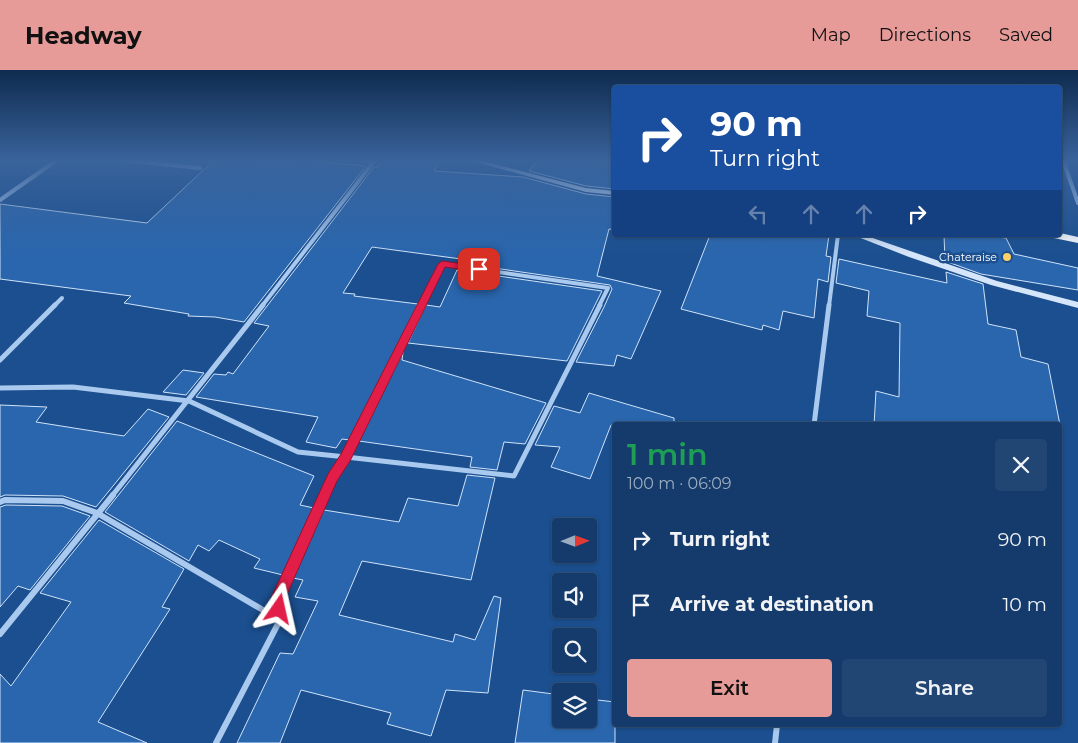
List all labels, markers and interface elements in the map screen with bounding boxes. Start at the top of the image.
text: Headway [25,21,142,50]
text: Map [811,24,851,46]
text: Directions [879,24,971,46]
text: Saved [999,24,1053,46]
text: 90 m [710,102,803,145]
icon: right [627,105,692,170]
text: Turn right [710,145,820,172]
icon: left [744,200,772,228]
icon: ahead [797,200,825,228]
icon: ahead [850,200,878,228]
icon: right [903,200,931,228]
pin [458,248,500,290]
place label: Chateraise [939,250,997,264]
marker: Chateraise [1001,251,1013,263]
icon: arrive [465,255,493,283]
text: 1 min [627,436,708,473]
button: close [995,439,1047,491]
text: 100 m · 06:09 [627,474,732,493]
north arrow [552,518,598,562]
map controls [552,518,597,728]
icon: right [627,526,655,554]
text: Turn right [670,528,770,551]
text: 90 m [998,528,1047,551]
button: sound [552,573,597,618]
position arrow [252,582,304,634]
icon: arrive [627,591,655,619]
text: Arrive at destination [670,593,874,616]
text: 10 m [1002,593,1047,616]
button: search [552,628,597,673]
button: Exit [627,659,832,717]
button: Share [842,659,1047,717]
button: layers [552,683,597,728]

